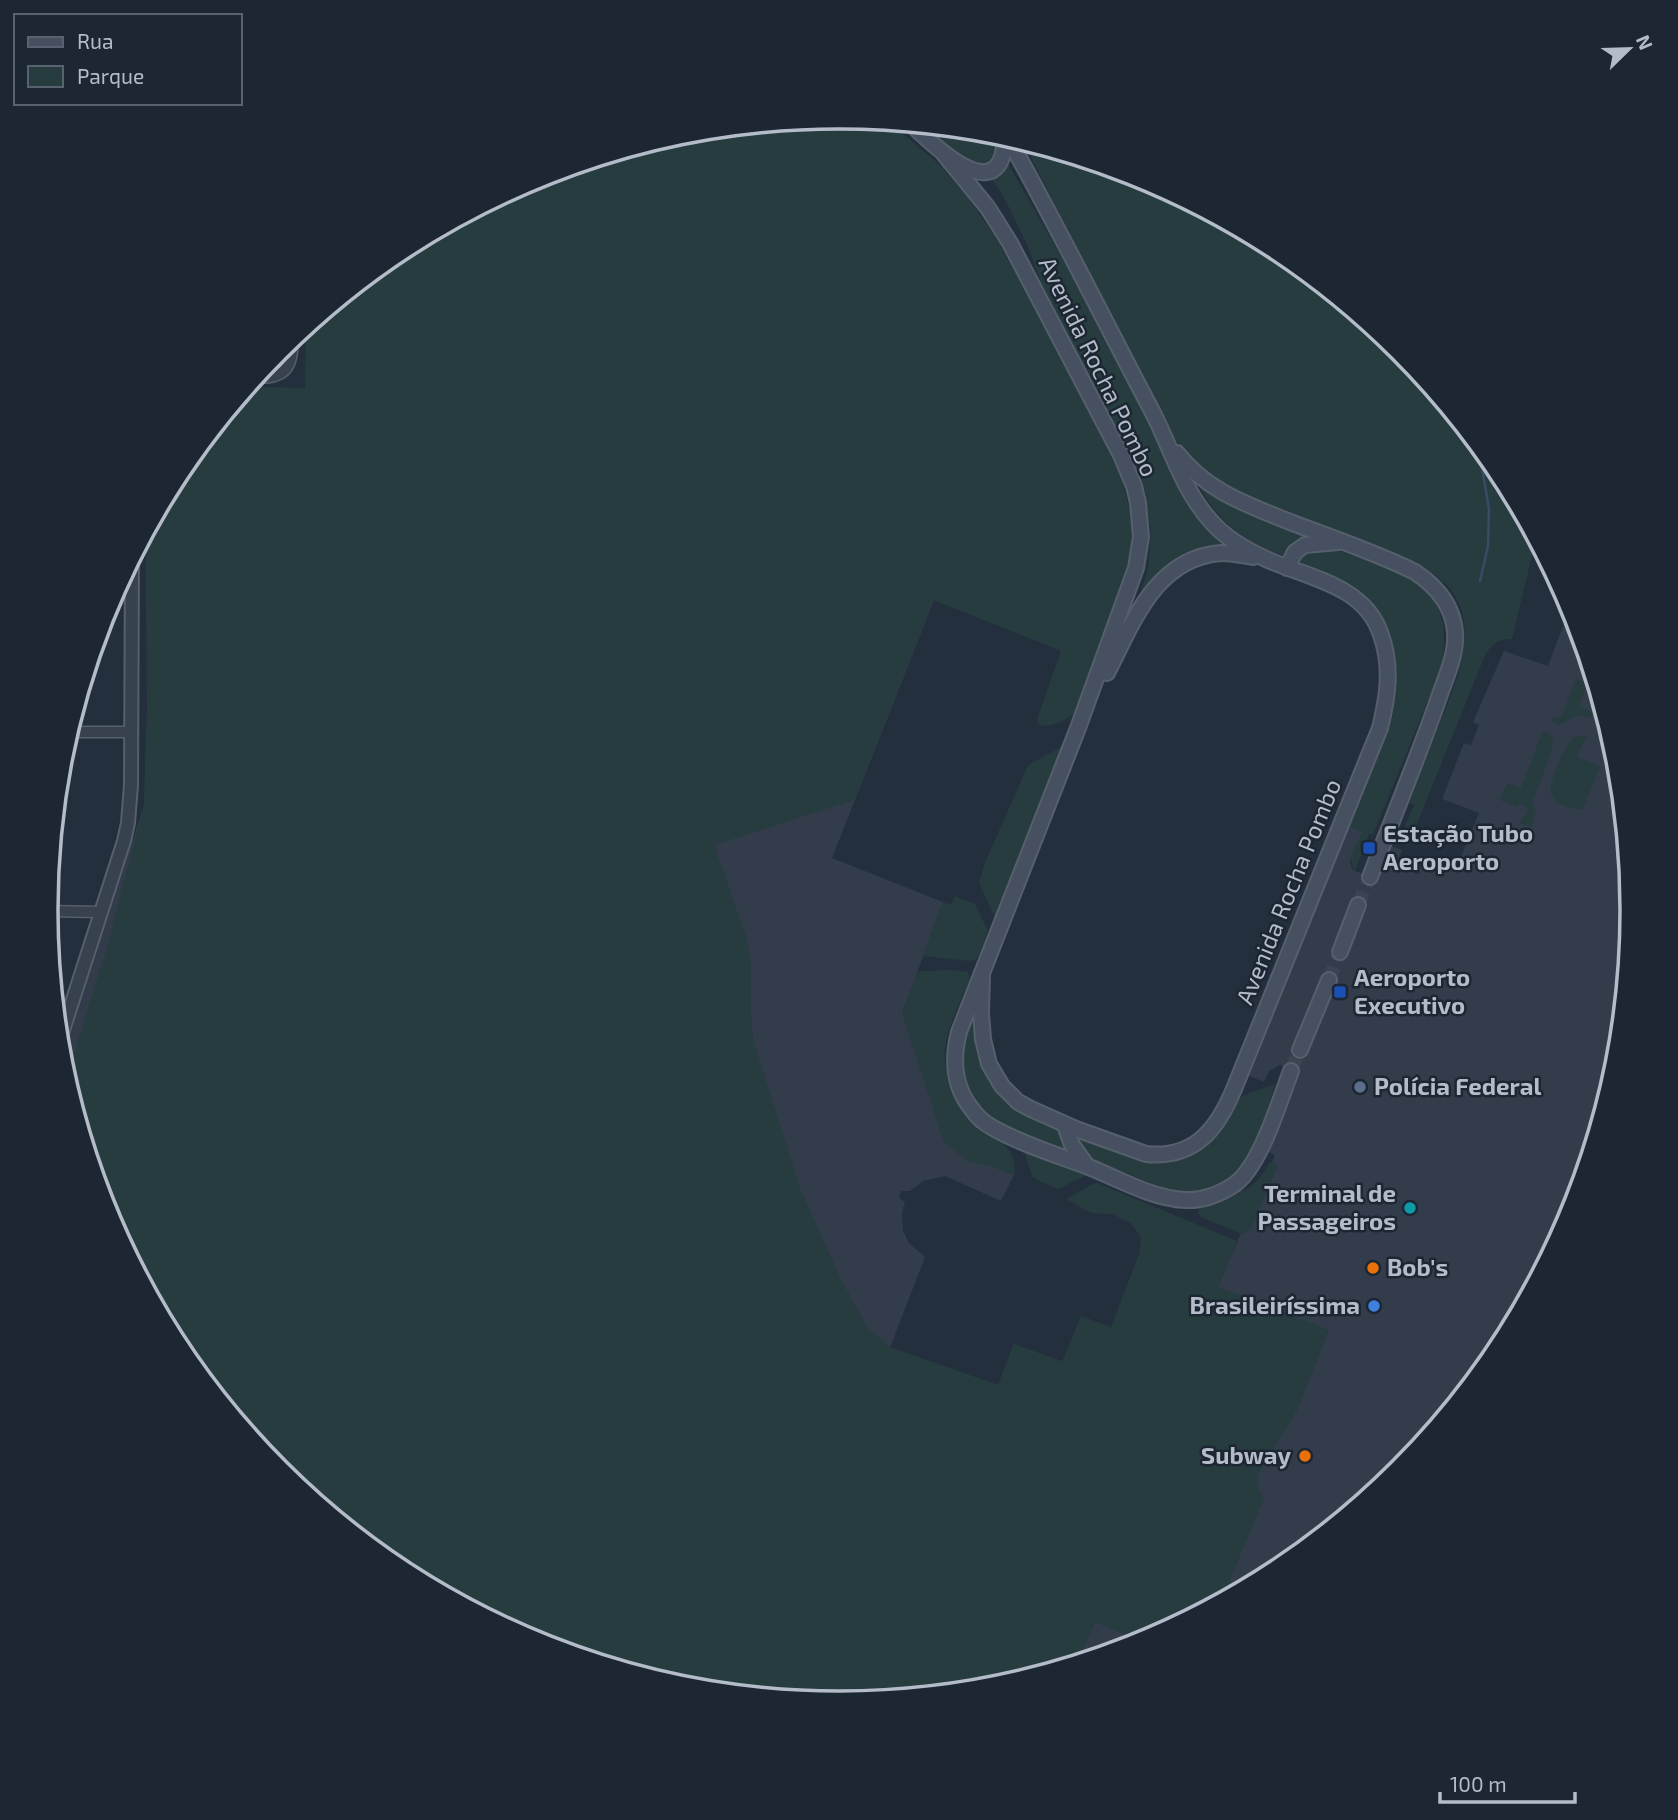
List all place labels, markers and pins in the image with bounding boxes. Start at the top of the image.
place label: Estação Tubo Aeroporto [1383,818,1533,875]
marker: Estação Tubo Aeroporto [1361,840,1377,856]
place label: Aeroporto Executivo [1354,962,1470,1019]
marker: Aeroporto Executivo [1332,984,1348,1000]
place label: Polícia Federal [1374,1071,1541,1100]
marker: Polícia Federal [1352,1079,1368,1095]
place label: Terminal de Passageiros [1258,1178,1396,1235]
marker: Terminal de Passageiros [1402,1200,1418,1216]
place label: Bob's [1387,1252,1448,1281]
marker: Bob's [1365,1260,1381,1276]
place label: Brasileiríssima [1190,1290,1360,1319]
marker: Brasileiríssima [1366,1298,1382,1314]
place label: Subway [1201,1440,1291,1469]
marker: Subway [1297,1448,1313,1464]

